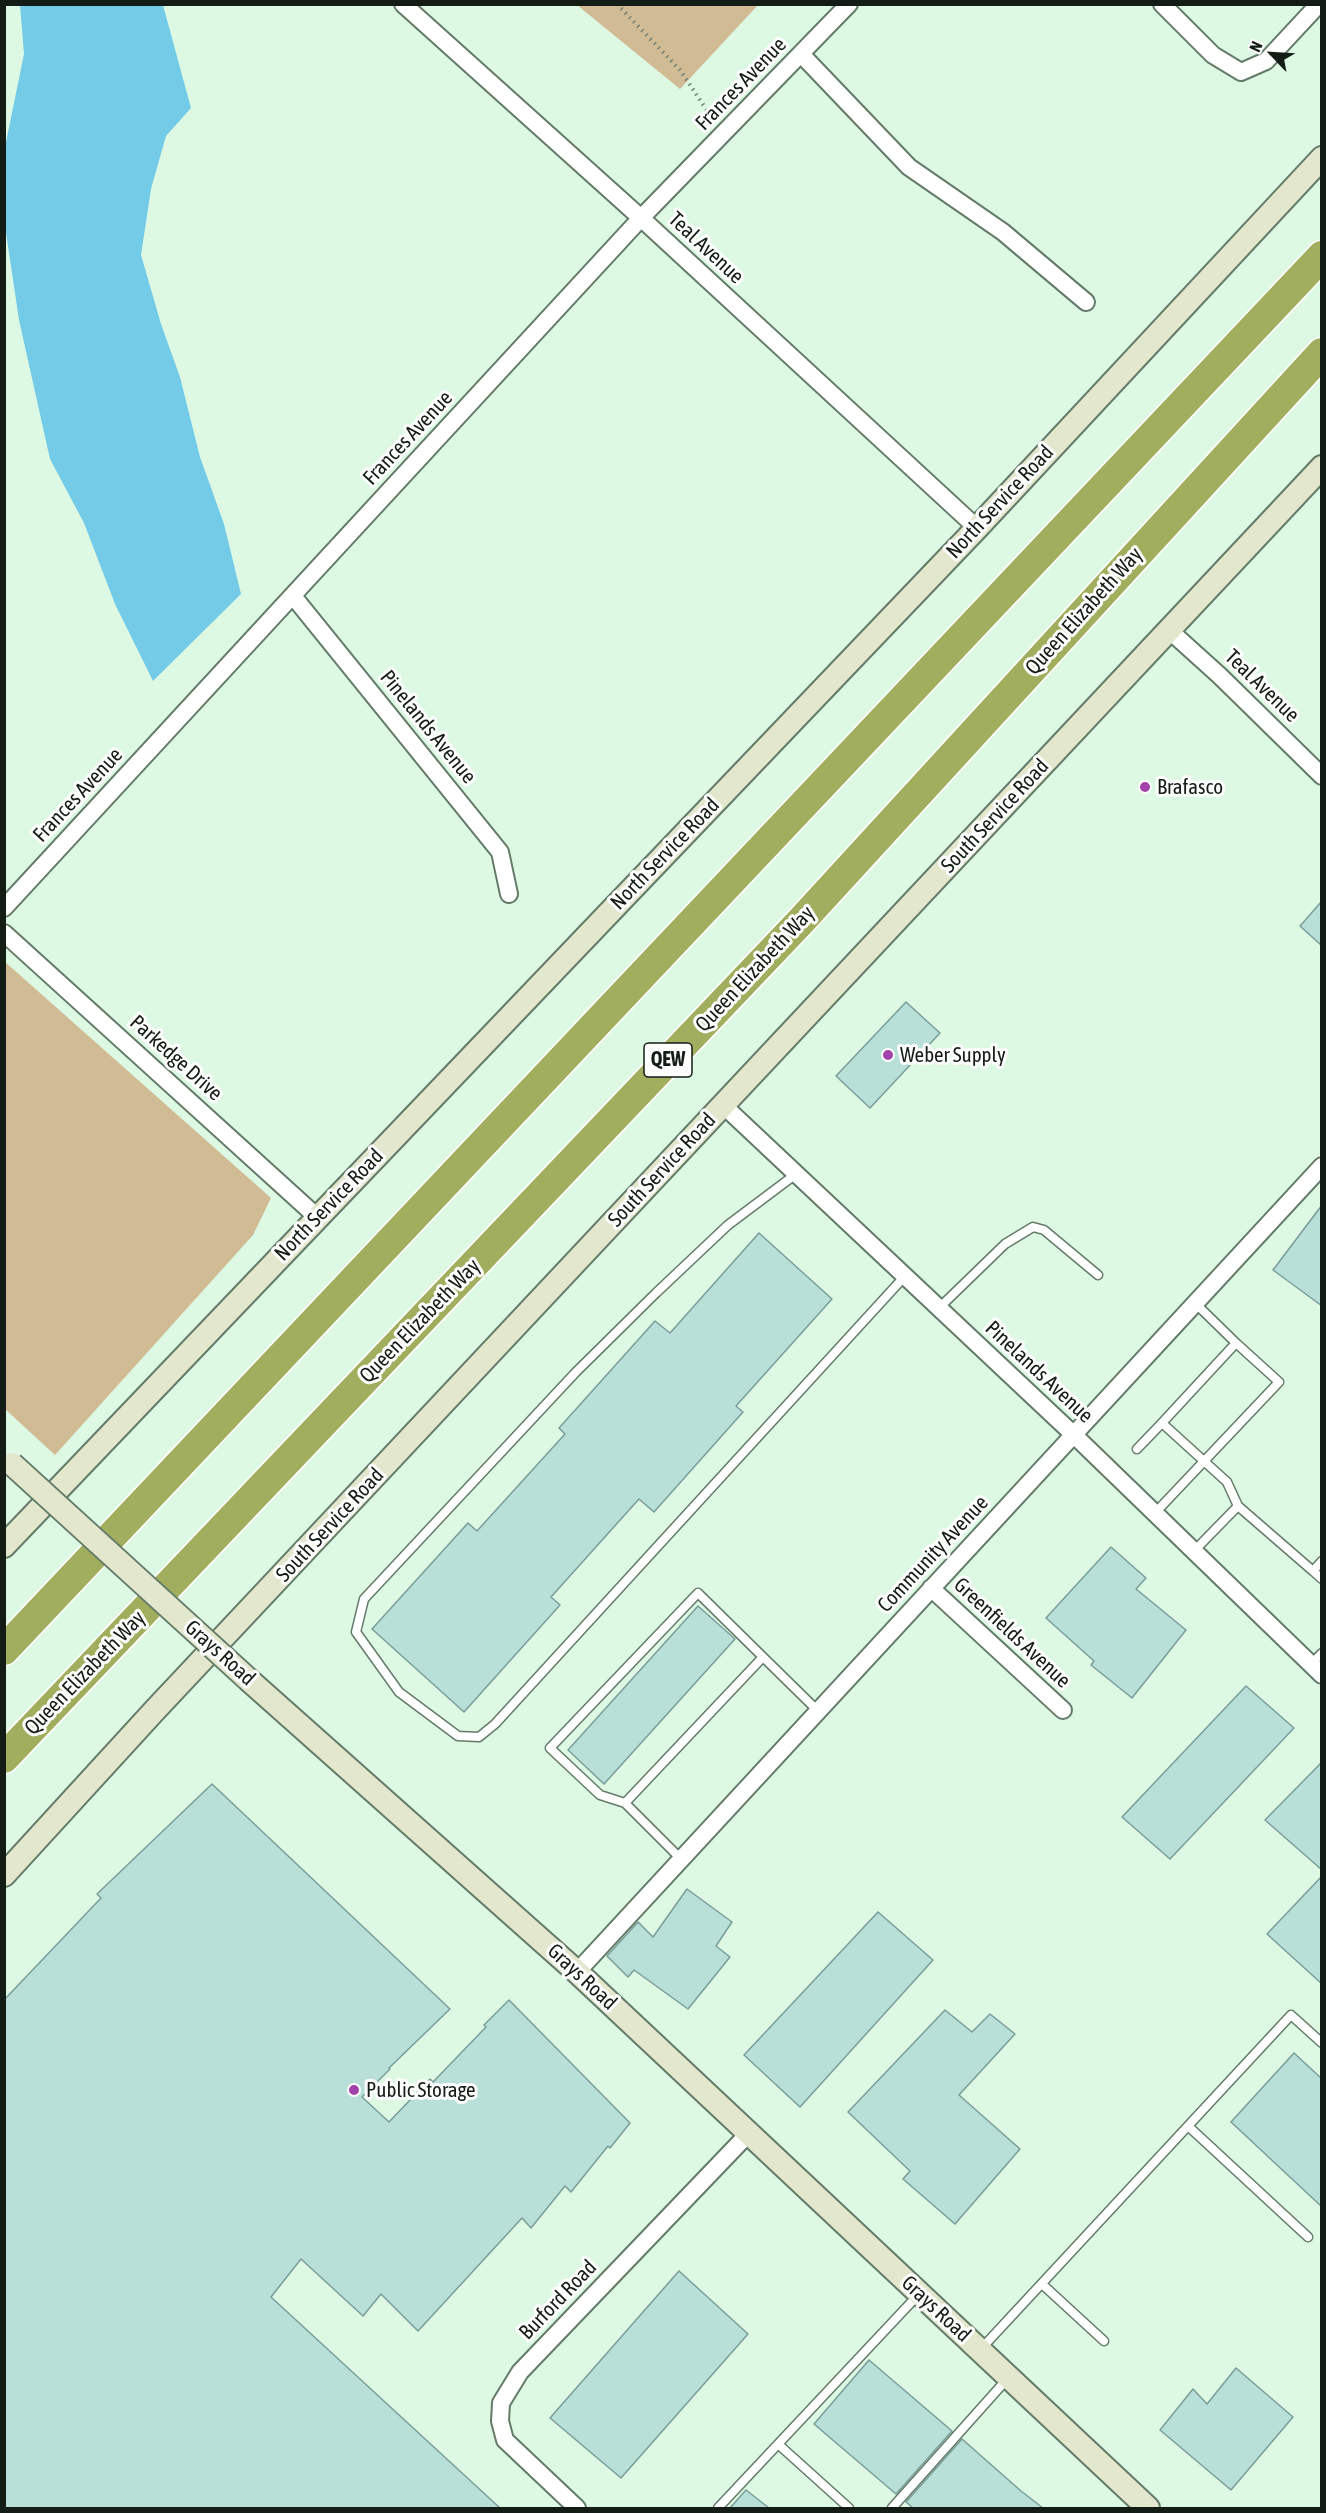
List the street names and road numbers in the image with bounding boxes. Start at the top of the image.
street label: Frances Avenue [690,32,792,136]
street label: Teal Avenue [663,207,749,289]
street label: Frances Avenue [358,386,458,490]
street label: North Service Road [941,440,1059,564]
street label: Queen Elizabeth Way [1020,542,1148,680]
street label: Teal Avenue [1220,644,1304,728]
street label: Pinelands Avenue [375,665,481,789]
street label: Frances Avenue [28,743,128,847]
street label: South Service Road [936,754,1054,878]
street label: North Service Road [605,793,725,915]
street label: Queen Elizabeth Way [690,901,820,1037]
street label: Parkedge Drive [125,1010,227,1106]
road number: QEW [644,1043,692,1077]
street label: South Service Road [603,1108,721,1232]
street label: North Service Road [269,1144,389,1266]
street label: Queen Elizabeth Way [354,1254,486,1388]
street label: Pinelands Avenue [980,1316,1098,1428]
street label: South Service Road [271,1463,389,1587]
street label: Community Avenue [872,1490,994,1618]
street label: Greenfields Avenue [948,1573,1076,1693]
street label: Queen Elizabeth Way [19,1606,151,1740]
street label: Grays Road [180,1615,260,1691]
street label: Grays Road [542,1939,622,2015]
street label: Burford Road [514,2255,602,2345]
street label: Grays Road [896,2271,976,2347]

